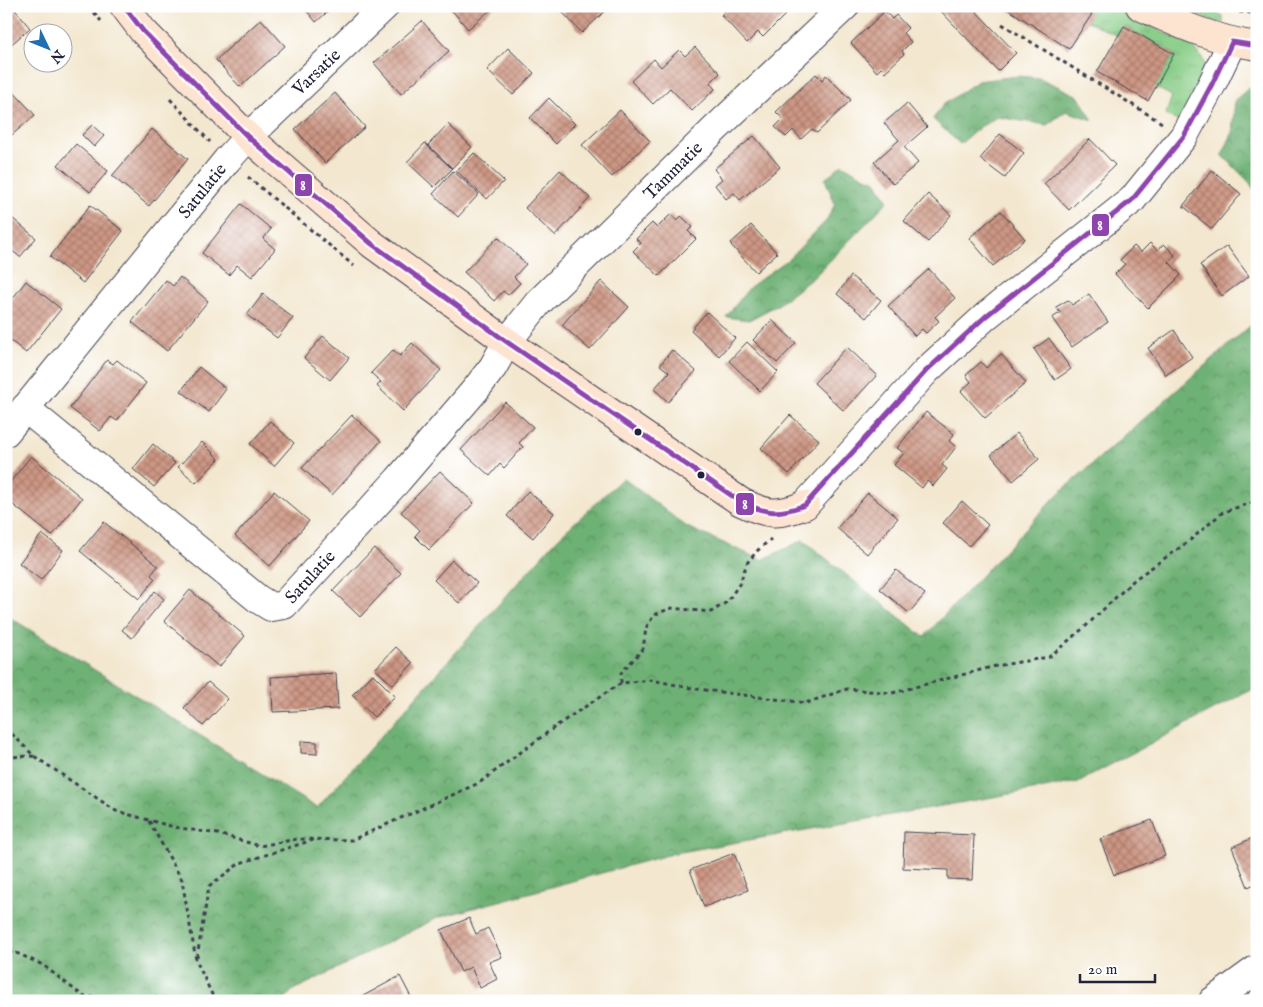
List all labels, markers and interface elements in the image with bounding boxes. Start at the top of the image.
north arrow [22,22,72,72]
street label: Varsatie [288,44,346,102]
text: N [46,45,68,67]
street label: Tammatie [639,137,708,206]
street label: Satulatie [174,159,233,224]
line badge: 8 [294,173,313,197]
text: 8 [300,177,306,195]
line badge: 8 [1091,213,1110,237]
text: 8 [1097,217,1103,235]
unlabelled marker [633,427,643,437]
unlabelled marker [696,470,706,480]
line badge: 8 [735,492,755,516]
text: 8 [742,496,748,514]
street label: Satulatie [281,546,341,609]
scale bar [1080,952,1156,984]
text: 20 m [1088,960,1118,979]

